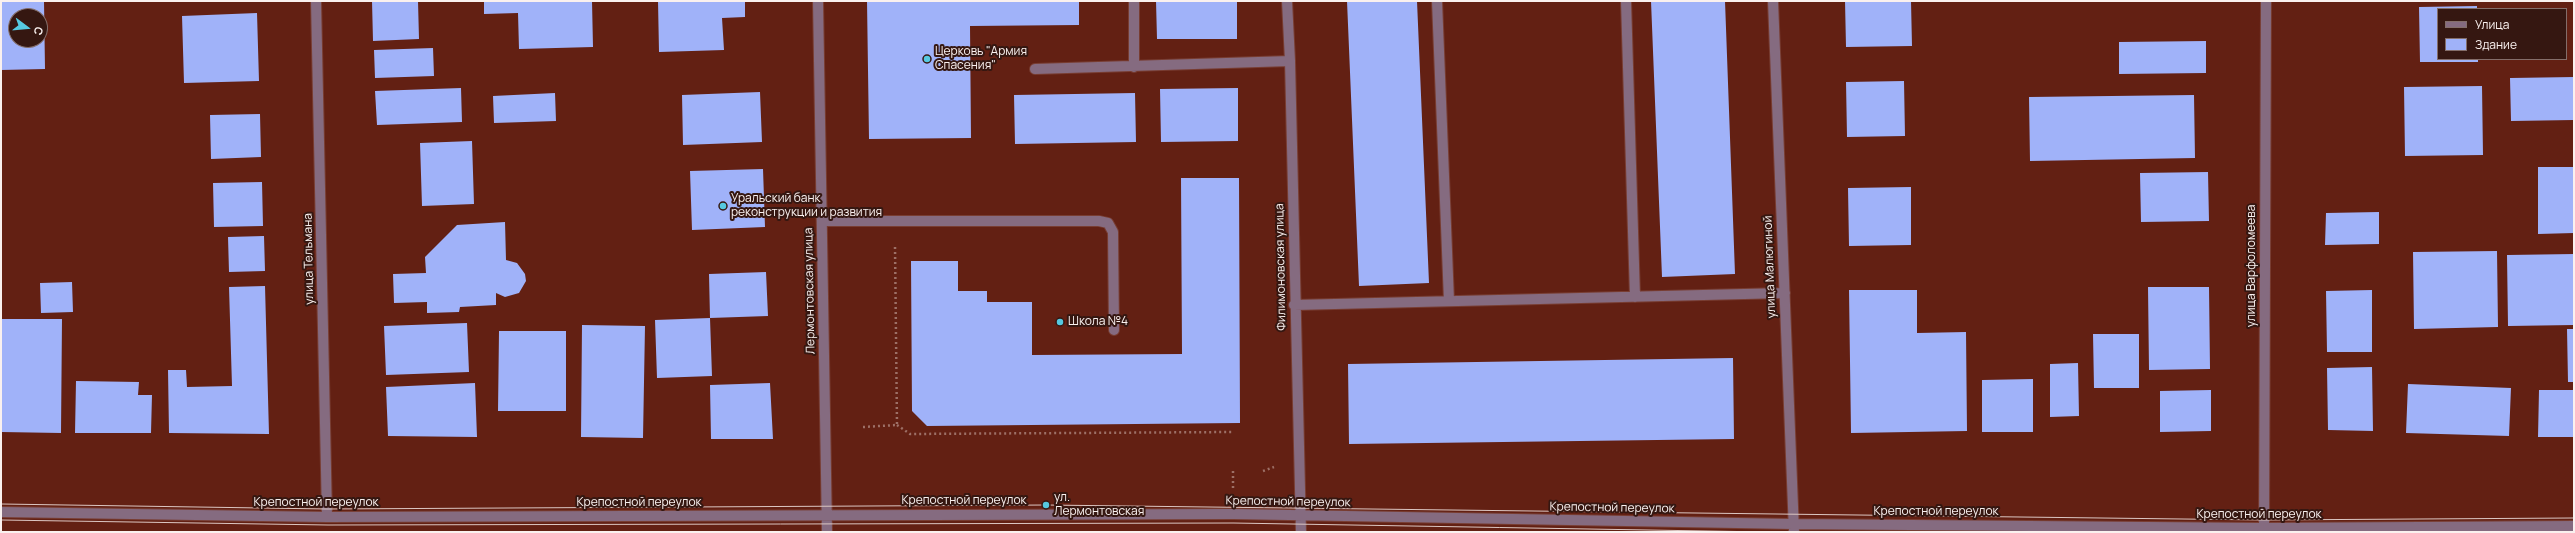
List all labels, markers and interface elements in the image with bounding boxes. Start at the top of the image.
north arrow [8,8,48,48]
legend [2437,8,2567,60]
text: Улица [2475,16,2509,33]
text: С [31,25,47,37]
text: Здание [2475,36,2517,53]
place label: Церковь "Армия Спасения" [935,45,1027,73]
marker: Церковь "Армия Спасения" [922,54,932,64]
place label: Уральский банк реконструкции и развития [731,192,882,220]
marker: Уральский банк реконструкции и развития [718,201,728,211]
street label: Филимоновская улица [1273,203,1289,331]
street label: улица Варфоломеева [2245,205,2259,327]
street label: улица Тельмана [301,213,317,305]
street label: улица Малюгиной [1761,215,1779,319]
street label: Лермонтовская улица [802,228,818,354]
place label: Школа №4 [1068,315,1128,329]
marker: Школа №4 [1055,317,1065,327]
place label: ул. Лермонтовская [1054,491,1144,519]
street label: Крепостной переулок [901,494,1027,508]
street label: Крепостной переулок [1225,494,1351,510]
street label: Крепостной переулок [253,496,379,510]
street label: Крепостной переулок [576,496,702,510]
marker: ул. Лермонтовская [1041,500,1051,510]
street label: Крепостной переулок [1549,500,1675,516]
street label: Крепостной переулок [1873,505,1999,519]
street label: Крепостной переулок [2196,508,2322,522]

